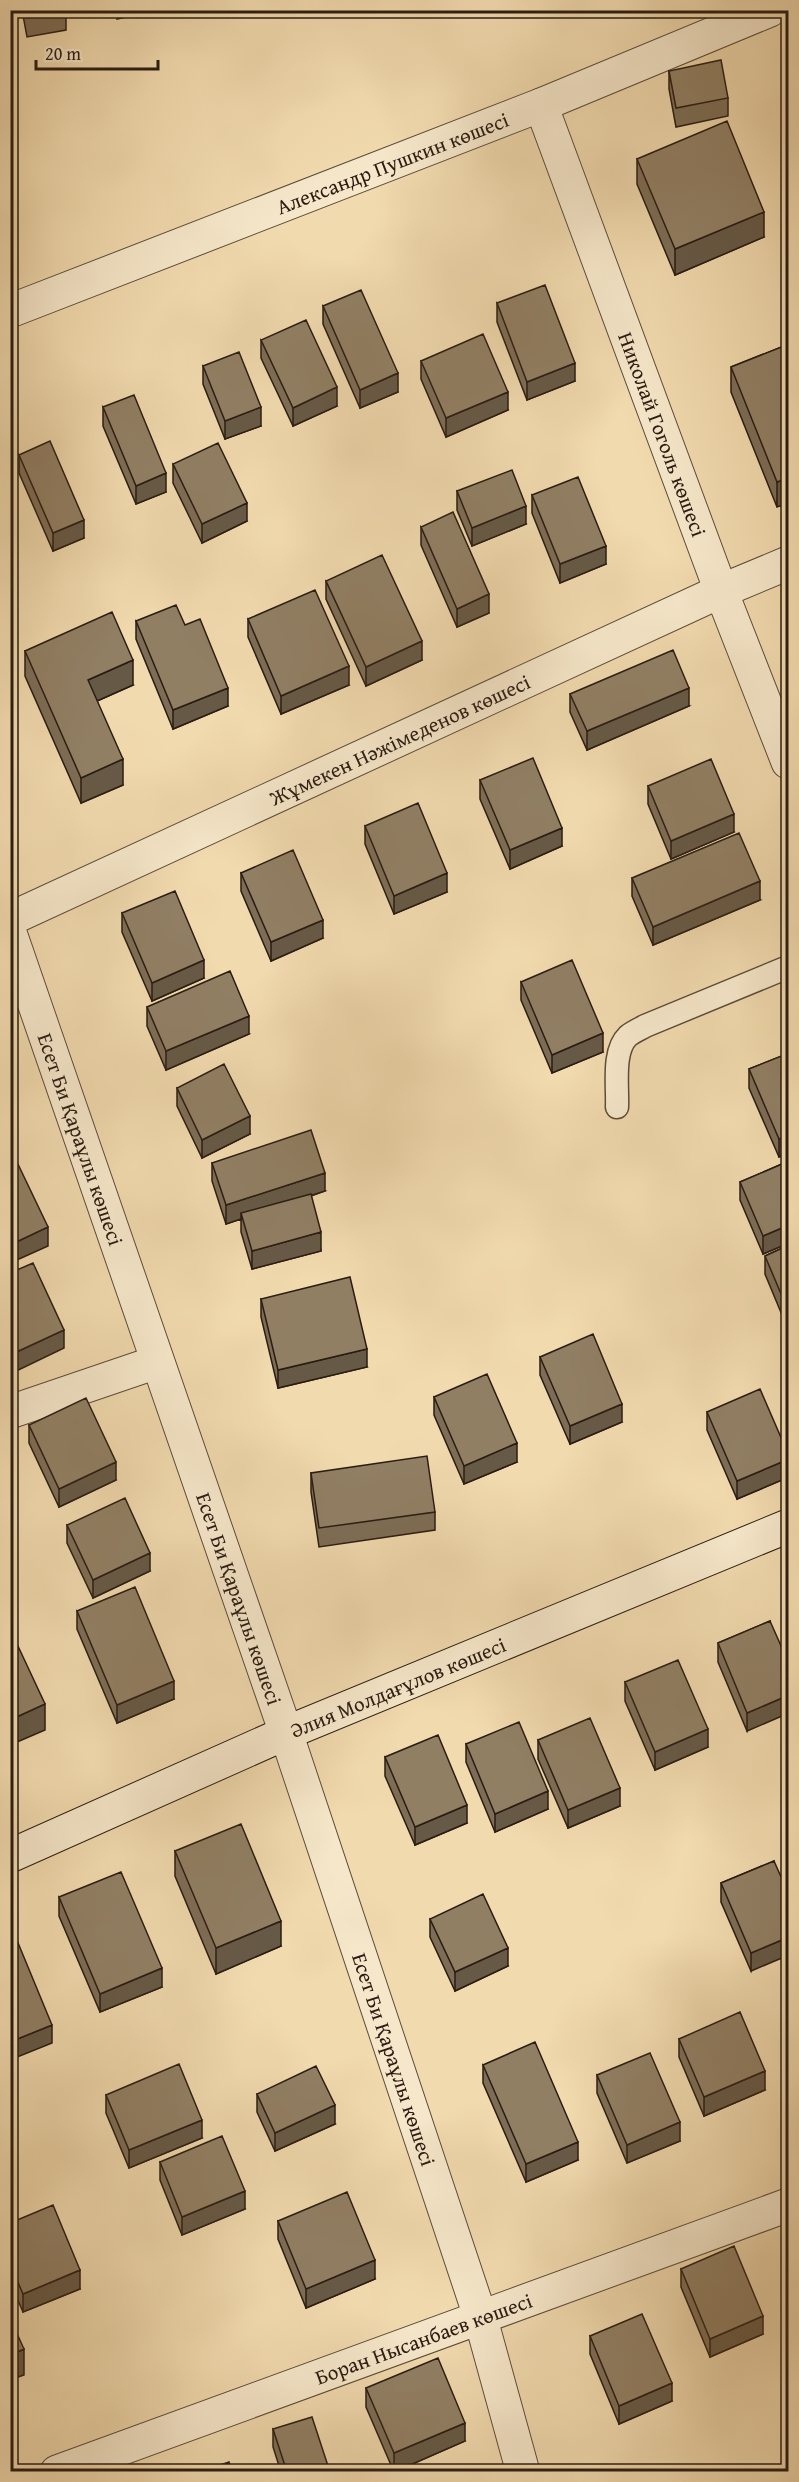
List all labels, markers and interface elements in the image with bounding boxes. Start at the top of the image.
scale bar [36,33,158,71]
text: 20 m [45,40,81,67]
street label: Александр Пушкин көшесі [271,104,513,222]
street label: Николай Гоголь көшесі [611,327,715,541]
street label: Жұмекен Нәжімеденов көшесі [263,666,535,813]
street label: Есет Би Қараұлы көшесі [30,1029,132,1250]
street label: Есет Би Қараұлы көшесі [189,1488,291,1709]
street label: Әлия Молдағұлов көшесі [285,1629,510,1745]
street label: Есет Би Қараұлы көшесі [345,1948,444,2170]
street label: Боран Нысанбаев көшесі [310,2284,536,2392]

